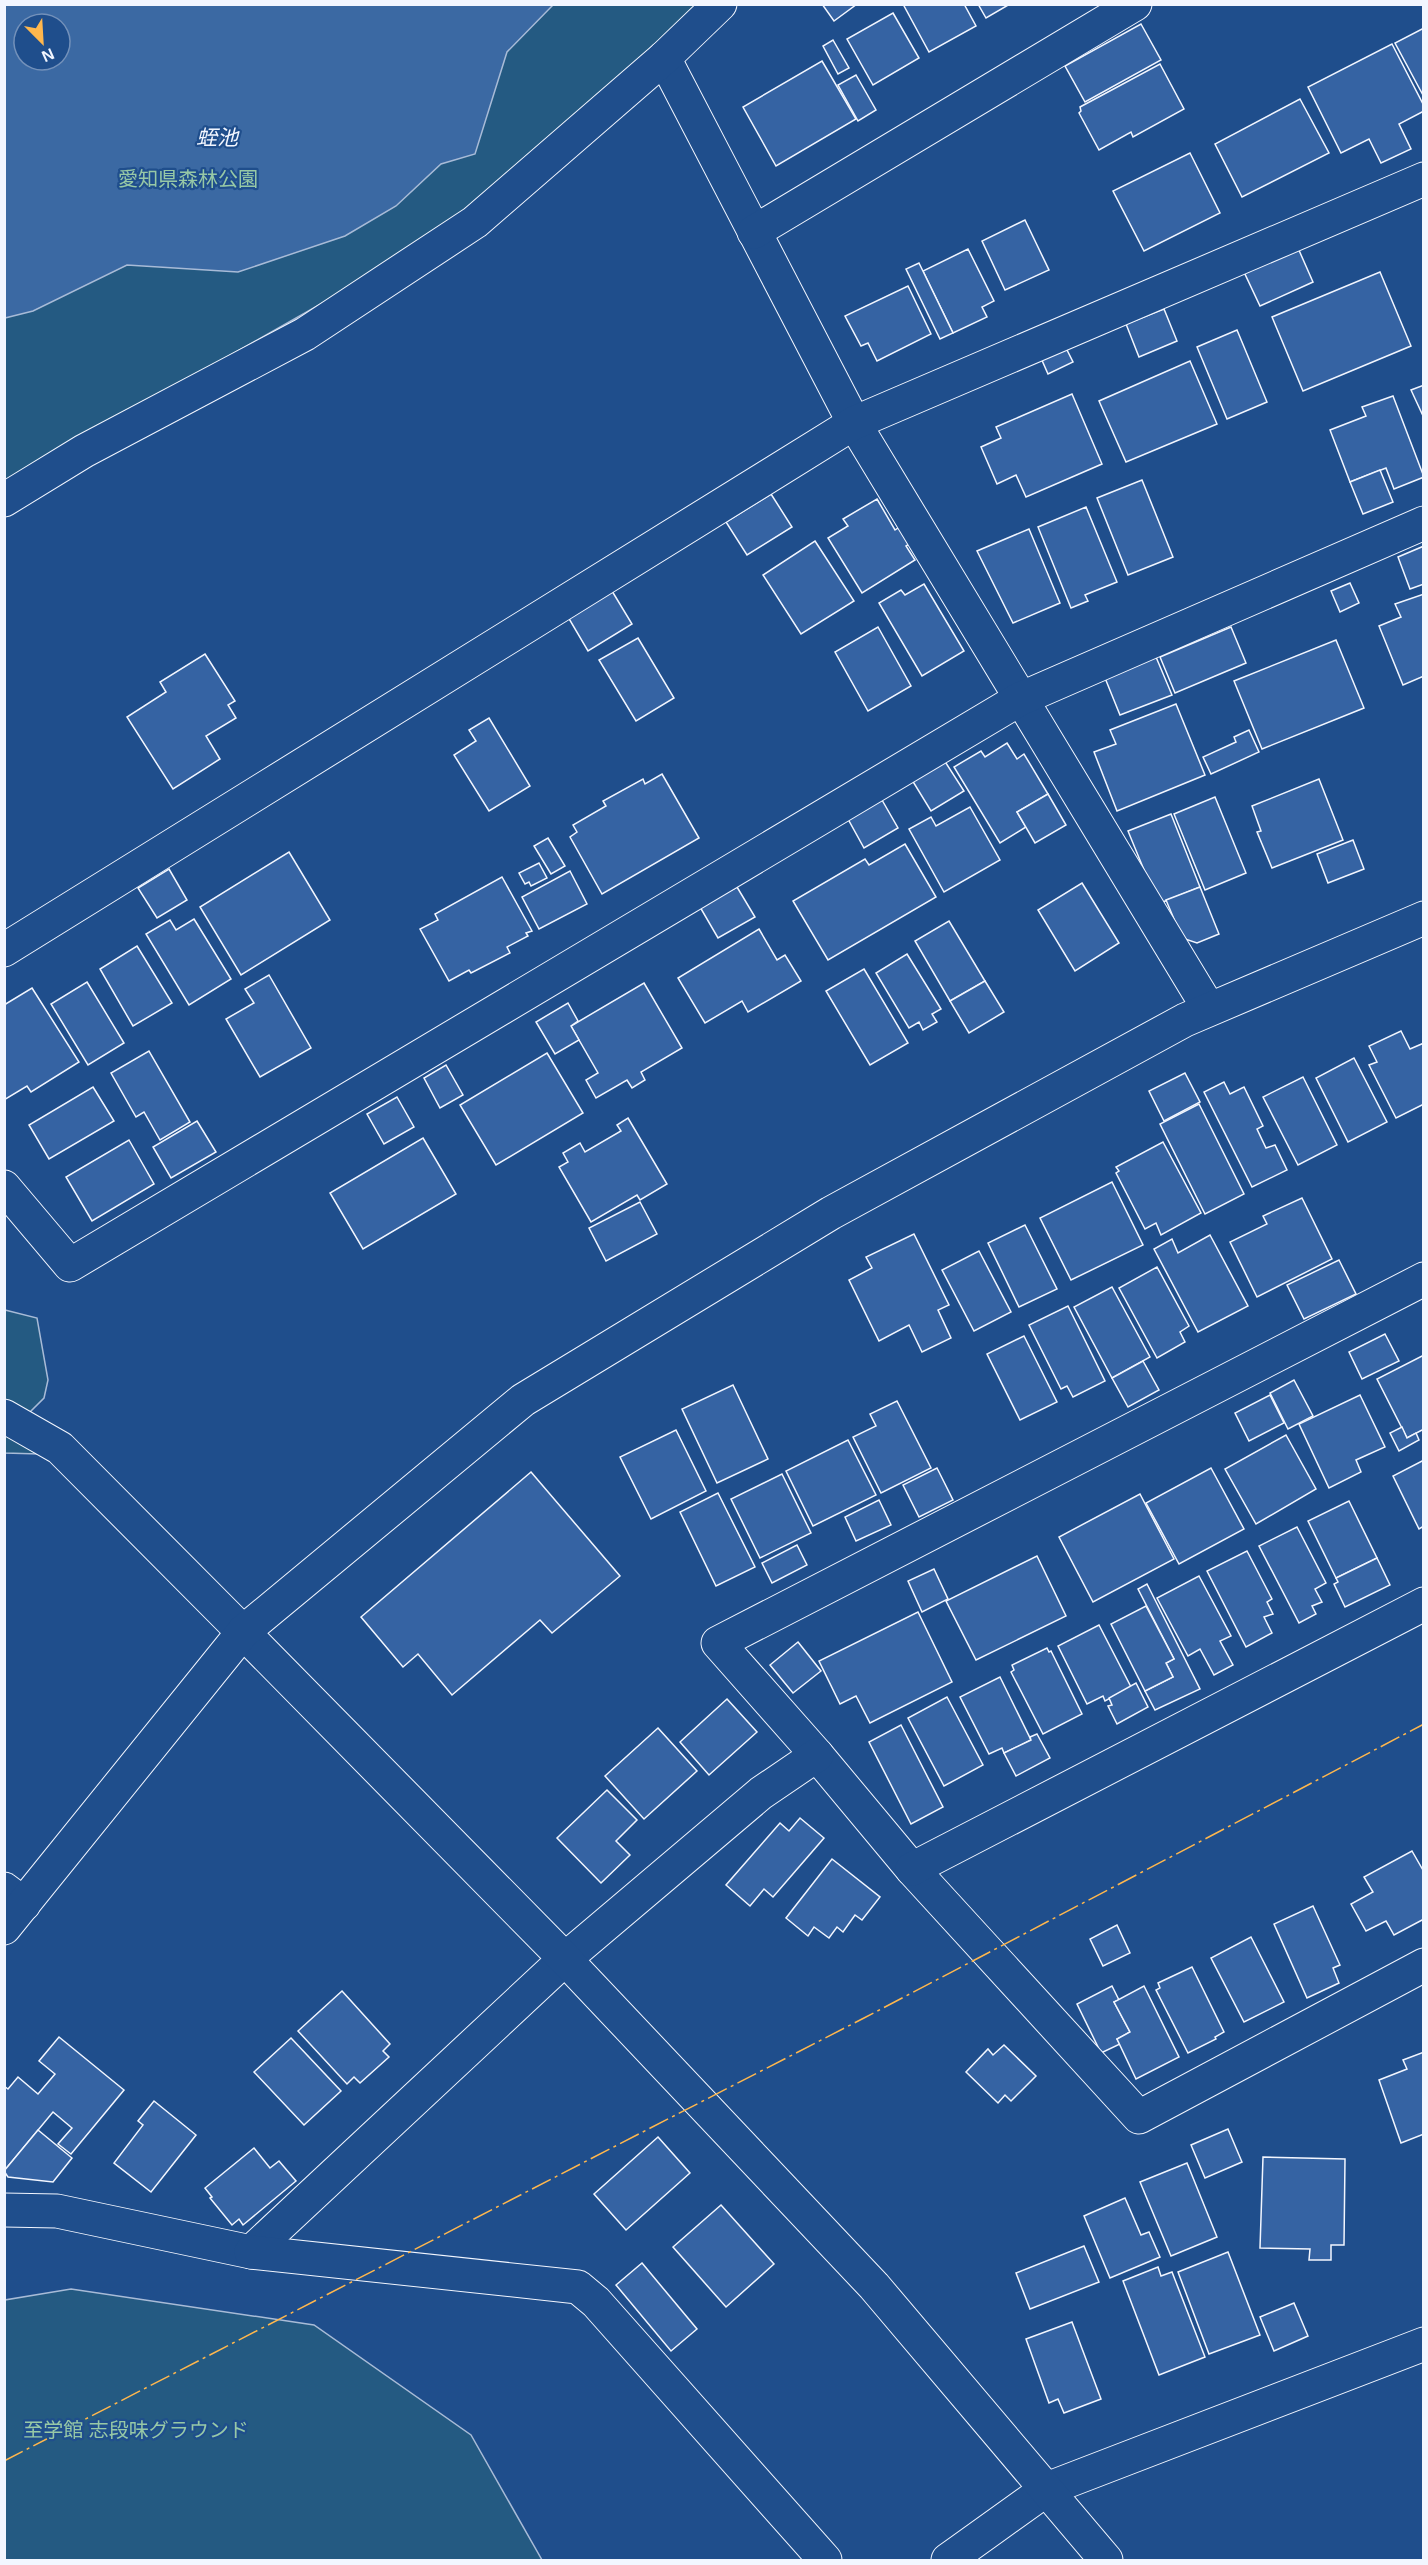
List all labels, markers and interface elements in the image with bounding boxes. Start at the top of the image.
north arrow [12,12,72,72]
text: N [39,45,57,65]
water label: 蛭池 [196,126,240,149]
park label: 愛知県森林公園 [118,168,258,190]
park label: 至学館 志段味グラウンド [23,2419,249,2441]

